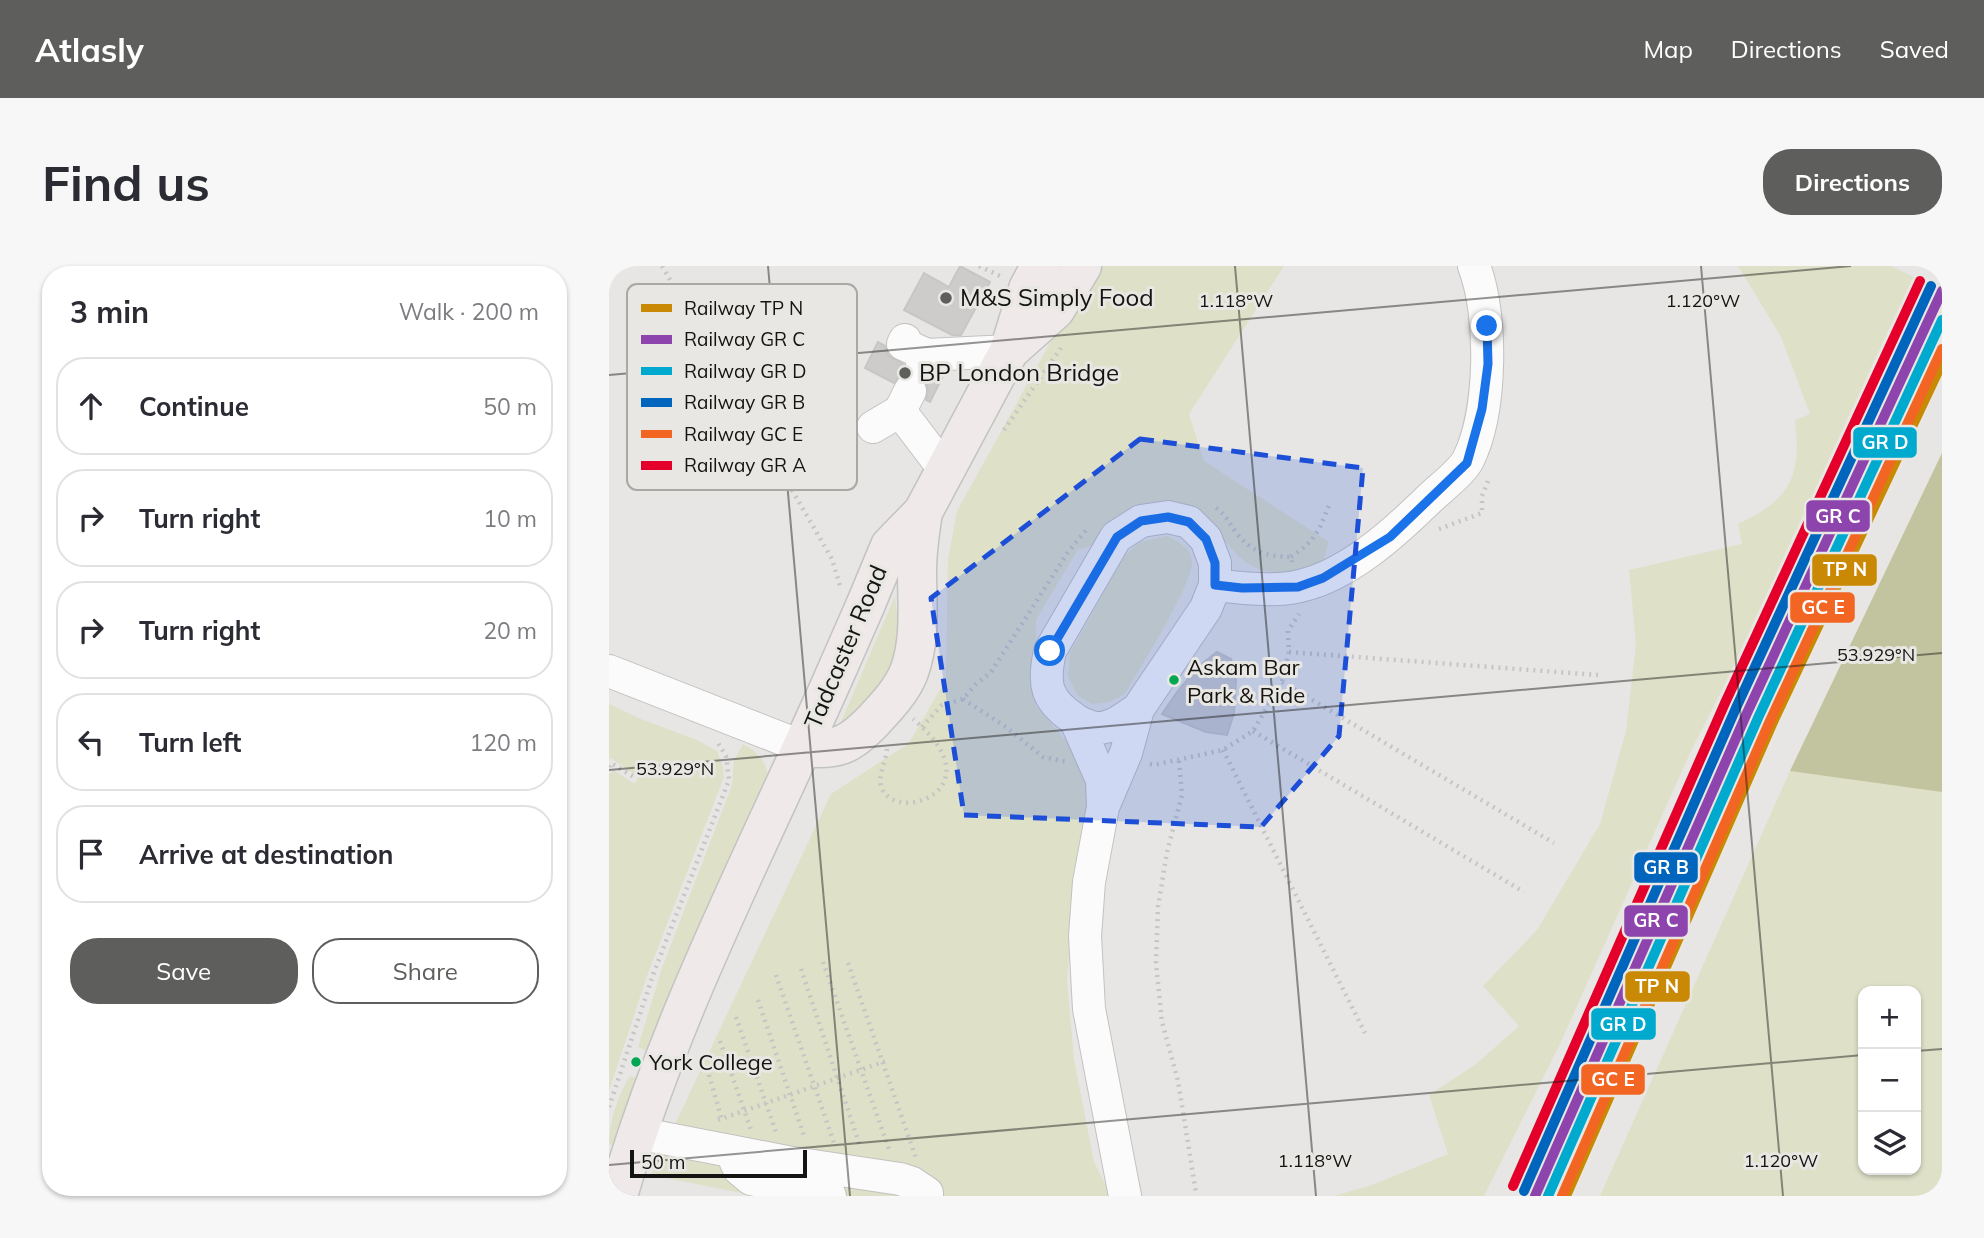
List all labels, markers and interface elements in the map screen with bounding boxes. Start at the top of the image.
text: Atlasly [35,29,144,70]
text: Map [1643,34,1693,64]
text: Directions [1731,34,1842,64]
text: Saved [1880,34,1949,64]
button: Directions [1763,149,1942,215]
text: Find us [42,152,210,213]
place label: M&S Simply Food [960,282,1154,312]
legend [627,284,857,490]
text: 1.118°W [1199,289,1273,312]
text: 1.120°W [1666,289,1740,312]
marker: M&S Simply Food [938,290,954,306]
text: 3 min [70,293,149,331]
text: Railway TP N [684,296,803,320]
text: Walk · 200 m [399,297,539,326]
route end [1471,310,1502,341]
text: Railway GR C [684,327,805,351]
place label: BP London Bridge [919,357,1119,387]
text: Railway GR D [684,359,806,383]
marker: BP London Bridge [897,365,913,381]
icon: ahead [72,387,110,425]
text: Continue [139,390,249,423]
text: Railway GR B [684,390,805,414]
text: 50 m [483,392,537,421]
text: Railway GC E [684,422,803,446]
line badge: GR D [1852,426,1918,459]
text: GR D [1861,430,1909,454]
text: Railway GR A [684,453,806,477]
icon: right [72,499,110,537]
line badge: GR C [1805,499,1871,533]
text: Turn right [139,502,260,535]
text: 10 m [483,504,537,533]
text: GR C [1815,504,1861,528]
line badge: TP N [1811,553,1878,587]
text: TP N [1823,557,1867,581]
street label: Tadcaster Road [797,560,893,733]
line badge: GC E [1789,591,1856,624]
text: GC E [1801,595,1845,619]
icon: right [72,611,110,649]
text: Turn right [139,614,260,647]
text: 20 m [483,616,537,645]
route start [1034,635,1065,666]
text: 53.929°N [1837,643,1915,666]
place label: Askam Bar Park & Ride [1187,653,1305,709]
marker: Askam Bar Park & Ride [1167,673,1181,687]
icon: left [72,723,110,761]
text: Turn left [139,726,241,759]
text: 120 m [469,728,537,757]
text: 53.929°N [636,757,714,780]
icon: arrive [72,835,110,873]
text: Arrive at destination [139,838,394,871]
line badge: GR B [1633,851,1699,884]
text: GR B [1643,855,1689,879]
line badge: GR C [1623,904,1689,938]
text: GR C [1633,908,1679,932]
button: Save [70,938,298,1004]
button: Share [312,938,539,1004]
line badge: TP N [1624,970,1691,1003]
text: TP N [1635,974,1679,998]
map controls [1858,986,1921,1175]
button: + [1858,986,1921,1049]
line badge: GR D [1590,1007,1657,1041]
text: GR D [1599,1012,1647,1036]
place label: York College [648,1048,773,1076]
button: − [1858,1049,1921,1112]
marker: York College [629,1055,643,1069]
line badge: GC E [1580,1063,1646,1096]
text: GC E [1591,1067,1635,1091]
button: layers [1858,1112,1921,1175]
scale bar [630,1147,807,1179]
text: 1.118°W [1278,1149,1352,1172]
text: 1.120°W [1744,1149,1818,1172]
text: 50 m [641,1150,685,1174]

